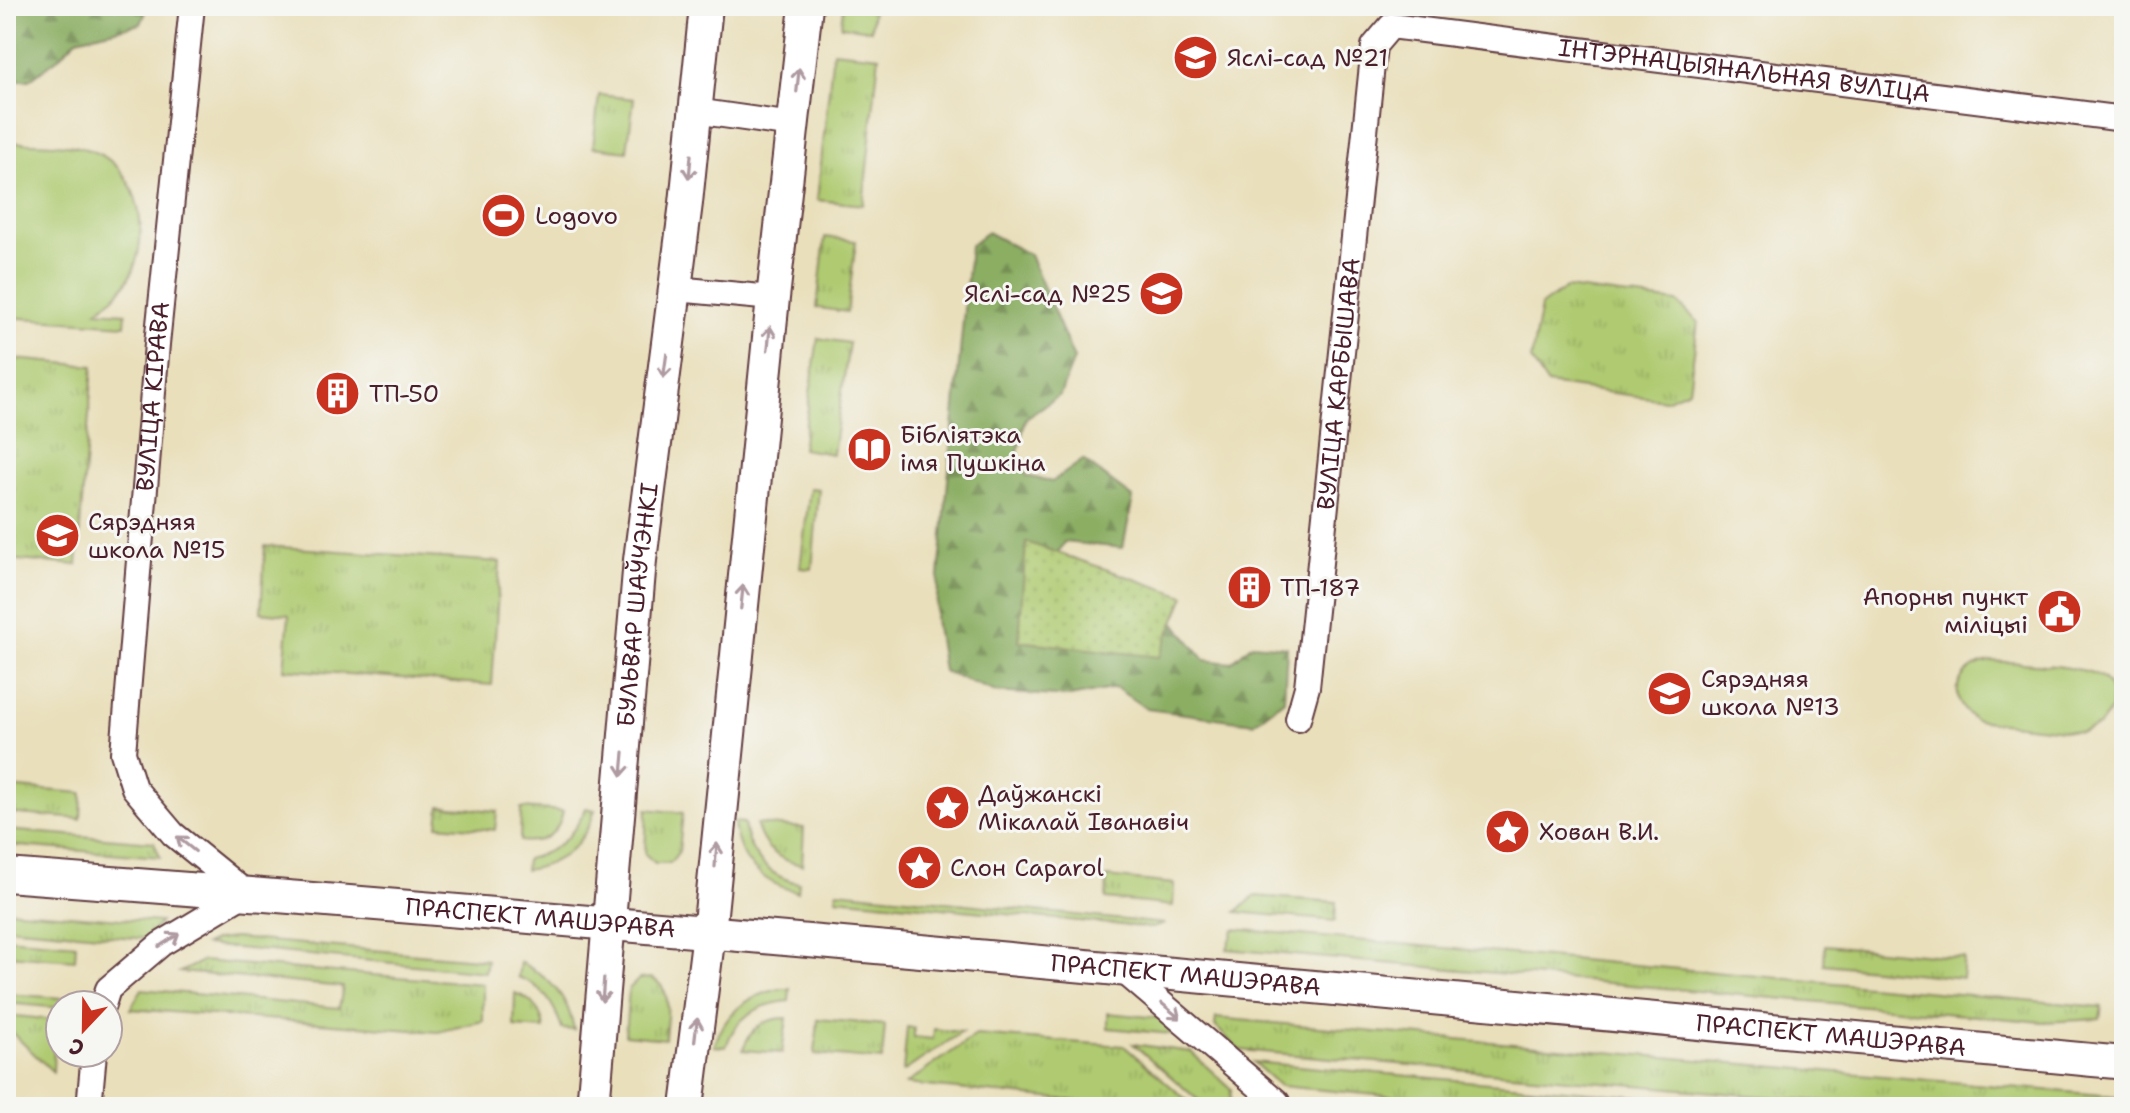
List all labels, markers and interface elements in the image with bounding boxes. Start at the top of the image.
street label: ІНТЭРНАЦЫЯНАЛЬНАЯ ВУЛІЦА [1556,31,1932,110]
school or university icon: Яслі-сад №21 [1172,34,1220,82]
place label: Яслі-сад №21 [1227,42,1388,74]
one-way arrow [791,67,806,94]
one-way arrow [682,153,697,180]
sports icon: Logovo [480,192,528,240]
place label: Logovo [535,200,618,232]
street label: ВУЛІЦА КАРБЫШАВА [1310,256,1368,512]
school or university icon: Яслі-сад №25 [1138,270,1186,318]
place label: Яслі-сад №25 [964,278,1131,310]
street label: ВУЛІЦА КІРАВА [129,300,177,493]
one-way arrow [761,325,776,352]
one-way arrow [658,352,673,379]
building icon: ТП-50 [314,370,362,418]
place label: ТП-50 [369,378,439,410]
place label: Бібліятэка імя Пушкіна [900,419,1045,479]
library icon: Бібліятэка імя Пушкіна [845,425,893,473]
street label: БУЛЬВАР ШАЎЧЭНКІ [610,481,666,729]
place label: Сярэдняя школа №15 [88,506,225,566]
school or university icon: Сярэдняя школа №15 [33,512,81,560]
building icon: ТП-187 [1225,564,1273,612]
place label: ТП-187 [1280,572,1360,604]
place label: Апорны пункт міліцыі [1863,581,2029,641]
one-way arrow [735,584,750,610]
public building icon: Апорны пункт міліцыі [2035,587,2083,635]
place label: Сярэдняя школа №13 [1701,663,1840,723]
school or university icon: Сярэдняя школа №13 [1646,669,1694,717]
one-way arrow [615,750,630,777]
place label: Даўжанскі Мікалай Іванавіч [978,778,1189,838]
place icon: Даўжанскі Мікалай Іванавіч [923,784,971,832]
place icon: Хован В.И. [1484,808,1532,856]
place label: Хован В.И. [1539,816,1659,848]
one-way arrow [176,836,197,853]
one-way arrow [709,842,724,869]
place icon: Слон Caparol [895,844,943,892]
place label: Слон Caparol [950,852,1104,884]
street label: ПРАСПЕКТ МАШЭРАВА [404,891,677,945]
one-way arrow [157,932,179,949]
street label: ПРАСПЕКТ МАШЭРАВА [1049,947,1322,1004]
one-way arrow [595,976,610,1003]
north arrow [44,989,124,1069]
one-way arrow [1161,1002,1181,1020]
street label: ПРАСПЕКТ МАШЭРАВА [1695,1007,1967,1064]
one-way arrow [689,1017,704,1044]
text: С [65,1031,88,1063]

